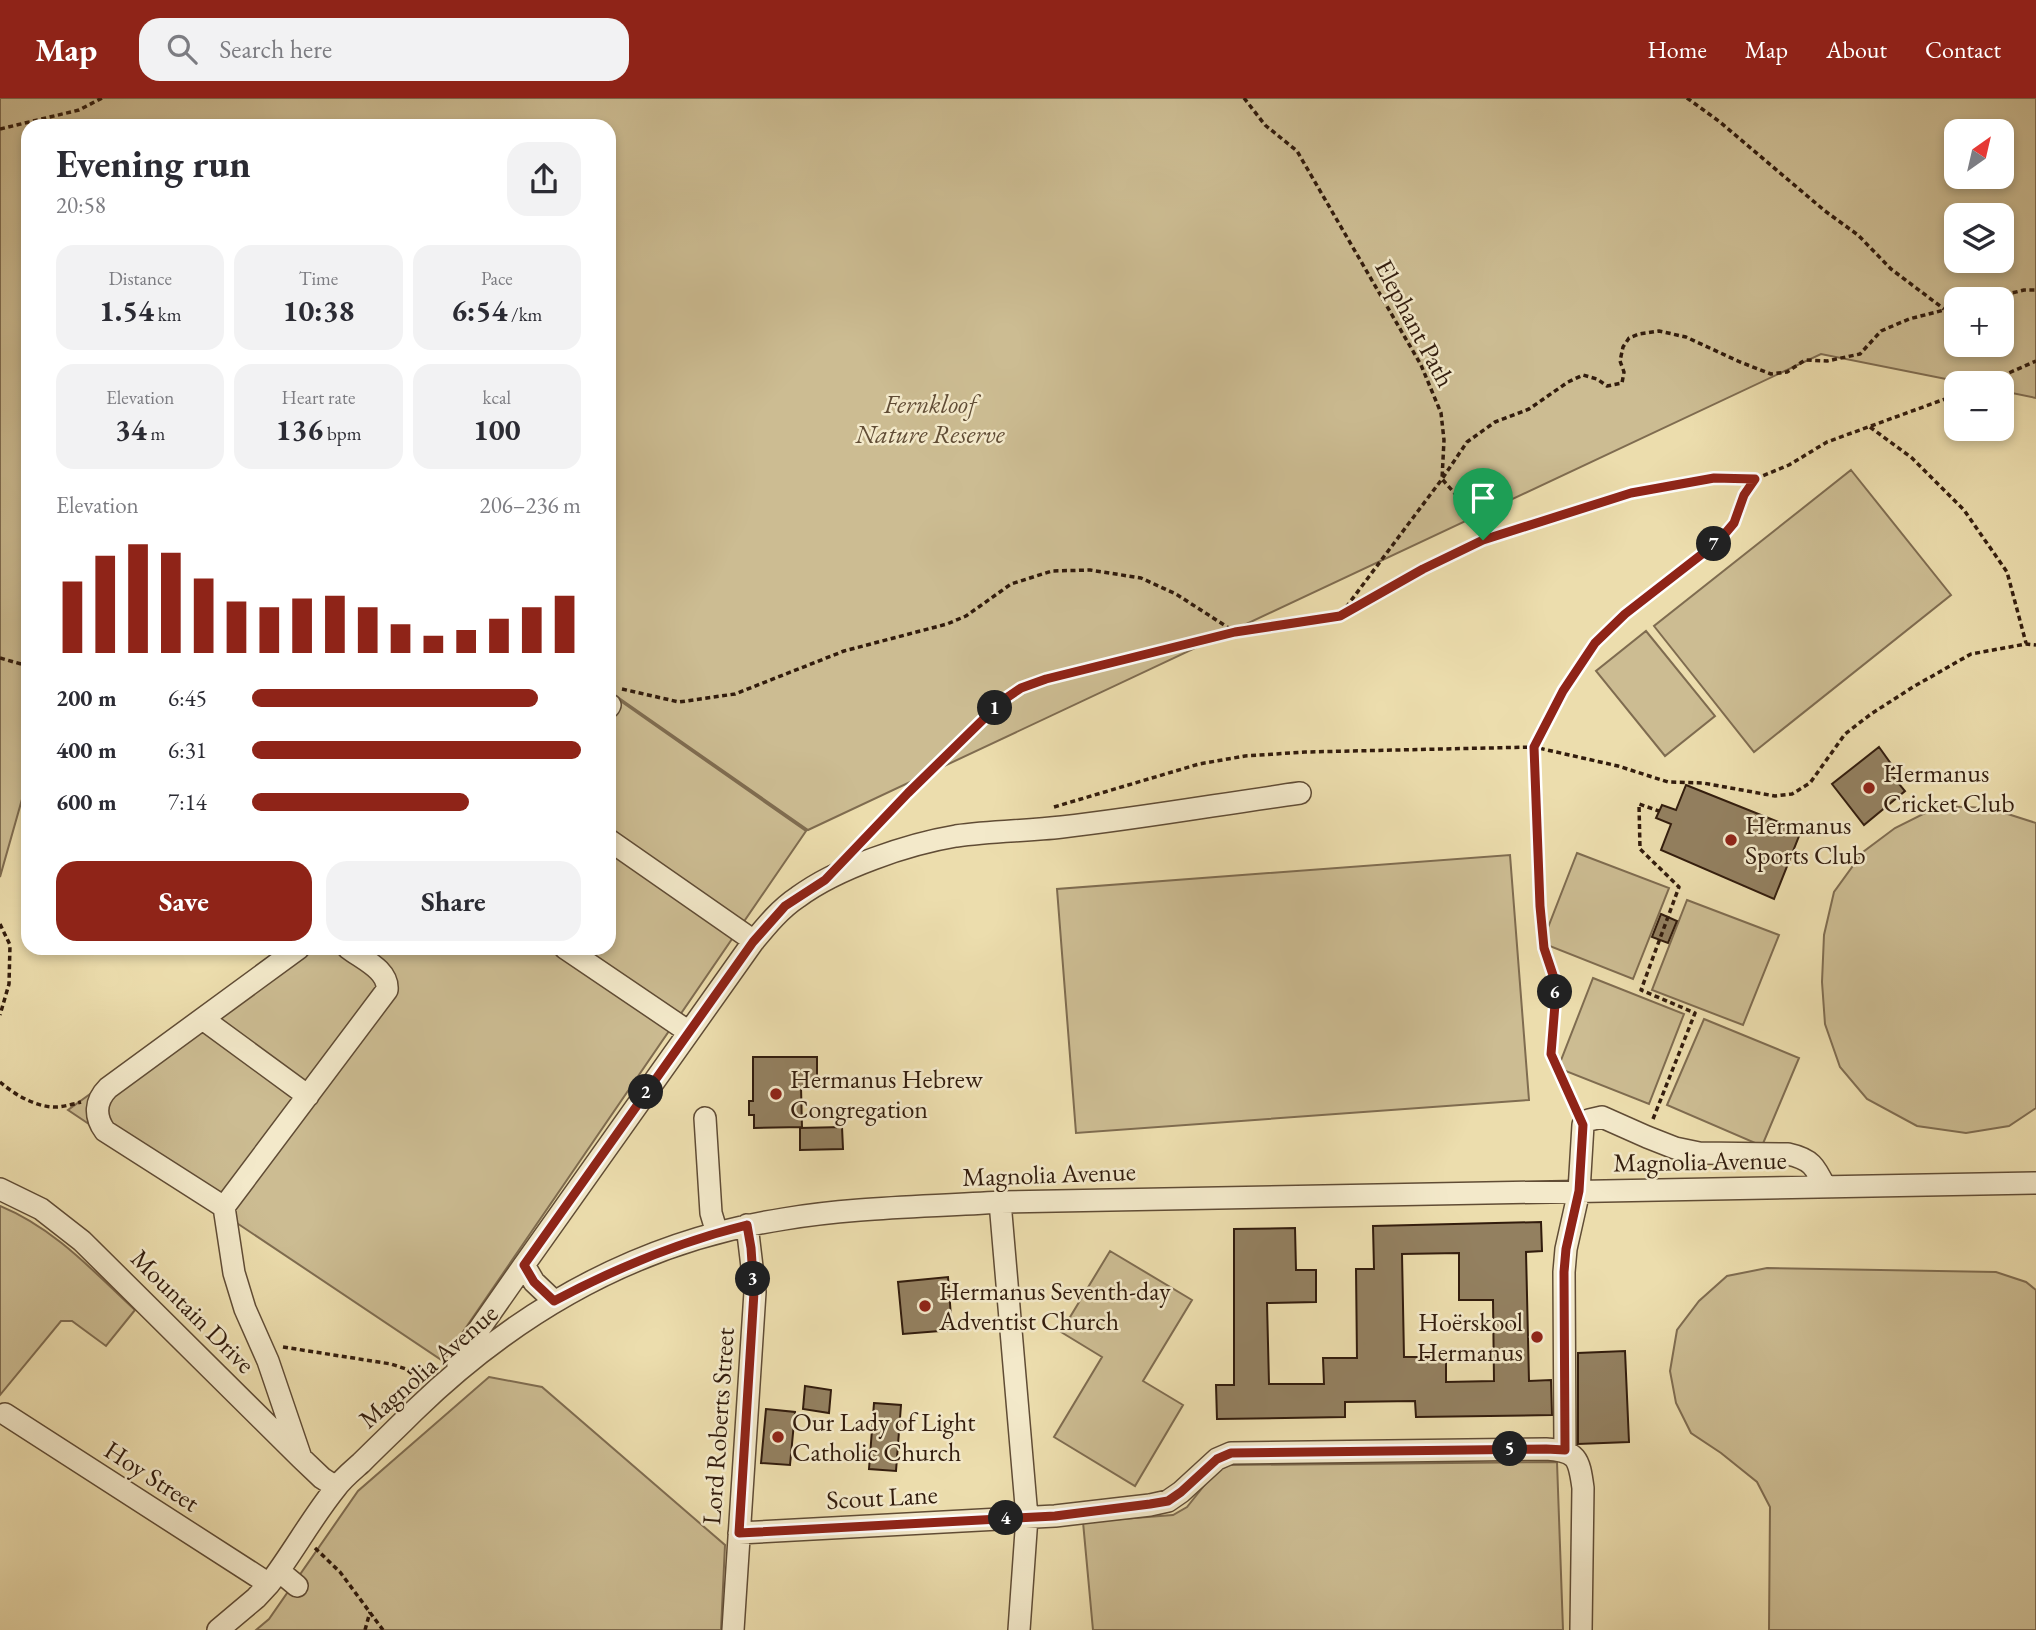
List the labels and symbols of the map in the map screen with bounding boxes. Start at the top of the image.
north arrow [1944,119,2014,189]
street label: Elephant Path [1367,253,1463,393]
park label: Fernkloof Nature Reserve [854,387,1006,451]
pin [1453,468,1513,540]
pin: 7 [1696,526,1732,562]
pin: 1 [978,690,1012,726]
place label: Hermanus Cricket Club [1883,756,2015,820]
marker: Hermanus Cricket Club [1861,780,1877,796]
place label: Hermanus Sports Club [1745,808,1866,872]
marker: Hermanus Sports Club [1723,832,1739,848]
pin: 6 [1538,974,1572,1010]
place label: Hermanus Hebrew Congregation [790,1062,983,1126]
pin: 2 [628,1074,664,1110]
marker: Hermanus Hebrew Congregation [768,1086,784,1102]
street label: Magnolia Avenue [1613,1142,1787,1180]
street label: Magnolia Avenue [962,1154,1136,1194]
street label: Mountain Drive [123,1241,263,1381]
pin: 3 [736,1262,770,1296]
place label: Hermanus Seventh-day Adventist Church [938,1274,1171,1338]
street label: Magnolia Avenue [351,1296,505,1436]
marker: Hermanus Seventh-day Adventist Church [917,1298,933,1314]
place label: Hoërskool Hermanus [1417,1305,1523,1369]
street label: Lord Roberts Street [694,1326,742,1526]
marker: Hoërskool Hermanus [1529,1329,1545,1345]
place label: Our Lady of Light Catholic Church [792,1405,975,1469]
marker: Our Lady of Light Catholic Church [770,1429,786,1445]
pin: 5 [1492,1432,1528,1466]
street label: Hoy Street [98,1433,206,1519]
street label: Scout Lane [825,1477,939,1517]
pin: 4 [988,1500,1024,1536]

